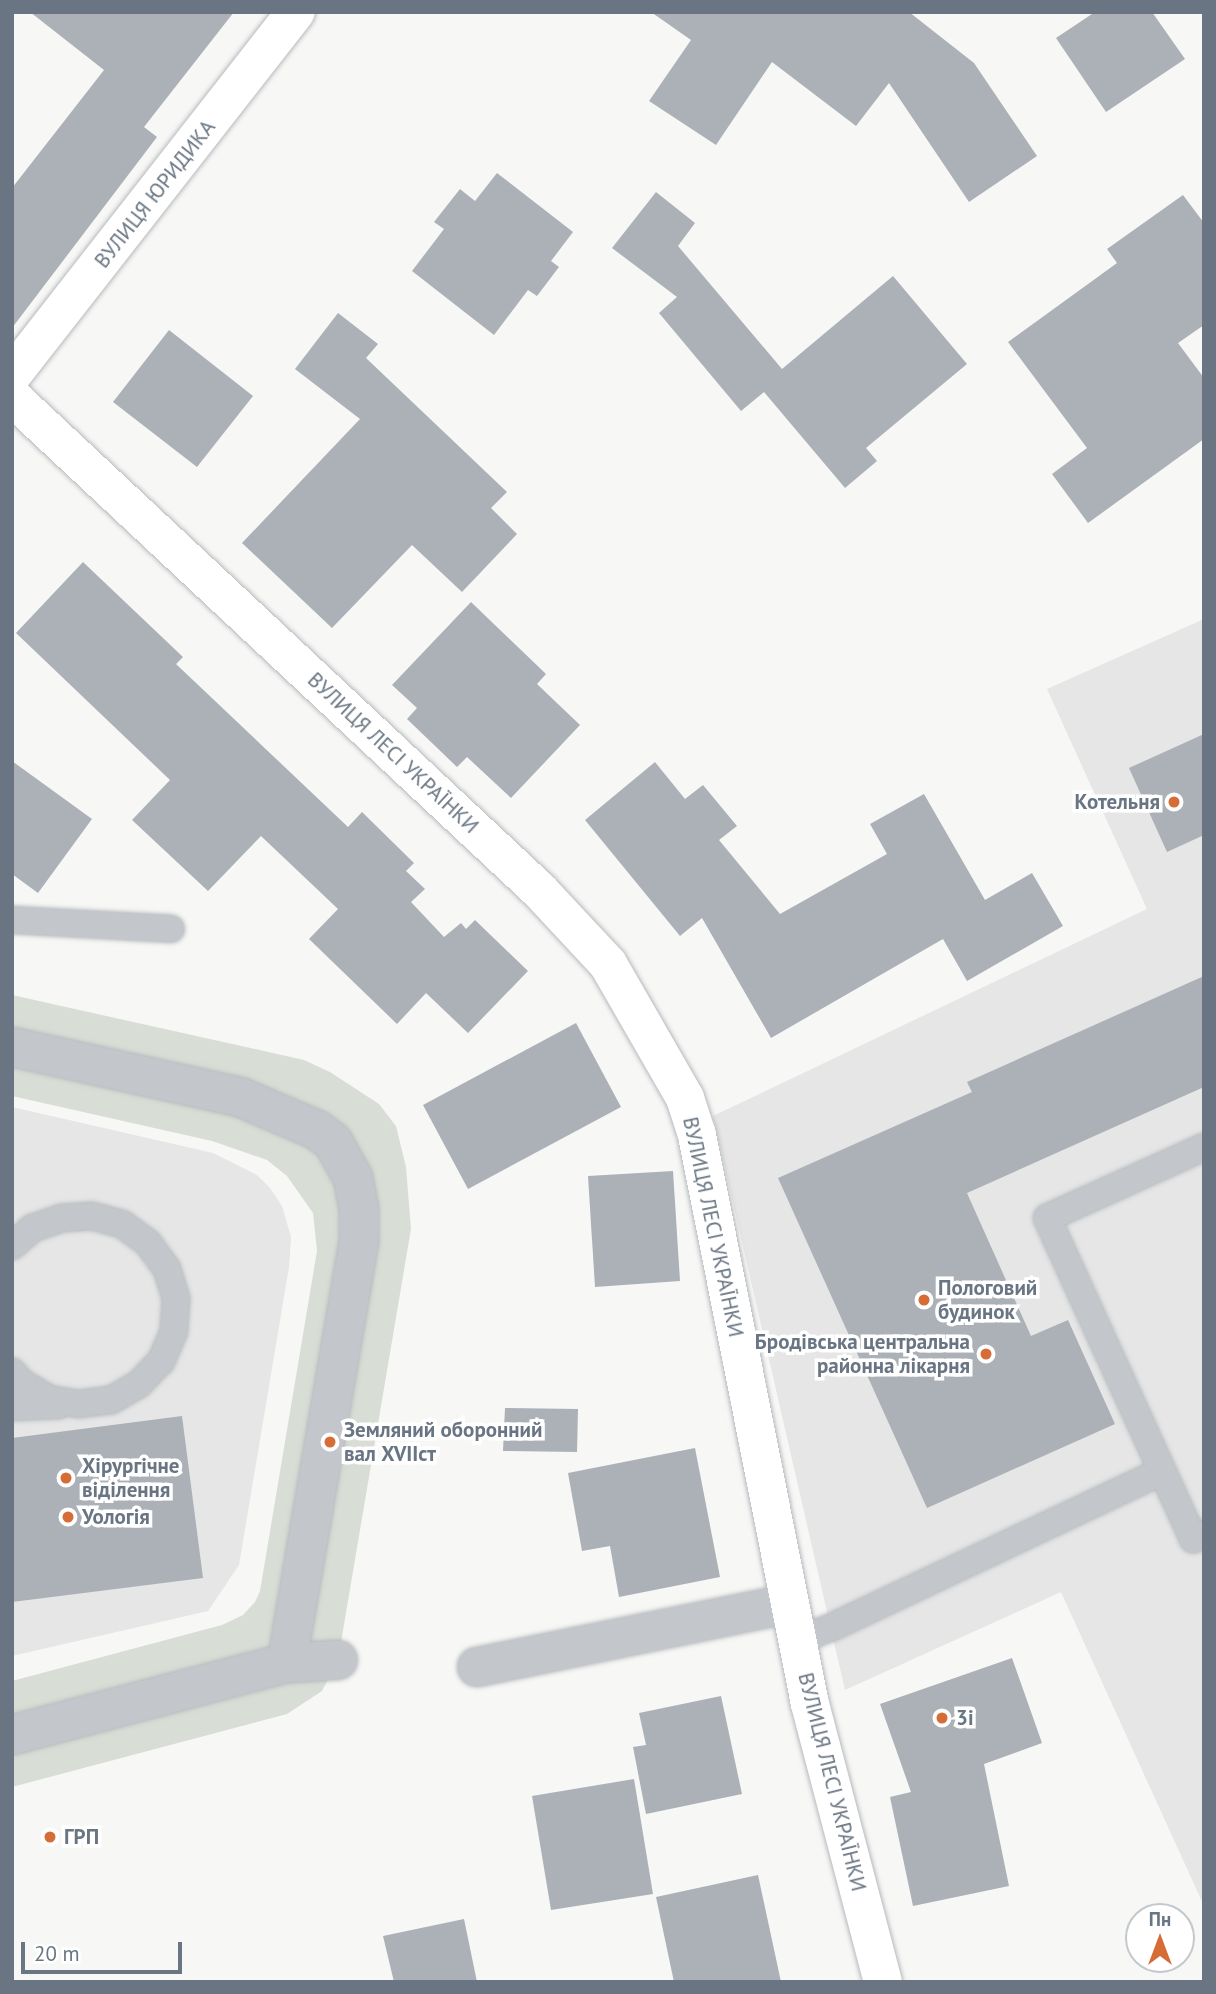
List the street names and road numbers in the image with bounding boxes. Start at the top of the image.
street label: ВУЛИЦЯ ЮРИДИКА [89,115,221,273]
street label: ВУЛИЦЯ ЛЕСІ УКРАЇНКИ [302,667,484,839]
street label: ВУЛИЦЯ ЛЕСІ УКРАЇНКИ [677,1114,749,1340]
street label: ВУЛИЦЯ ЛЕСІ УКРАЇНКИ [793,1670,871,1894]

